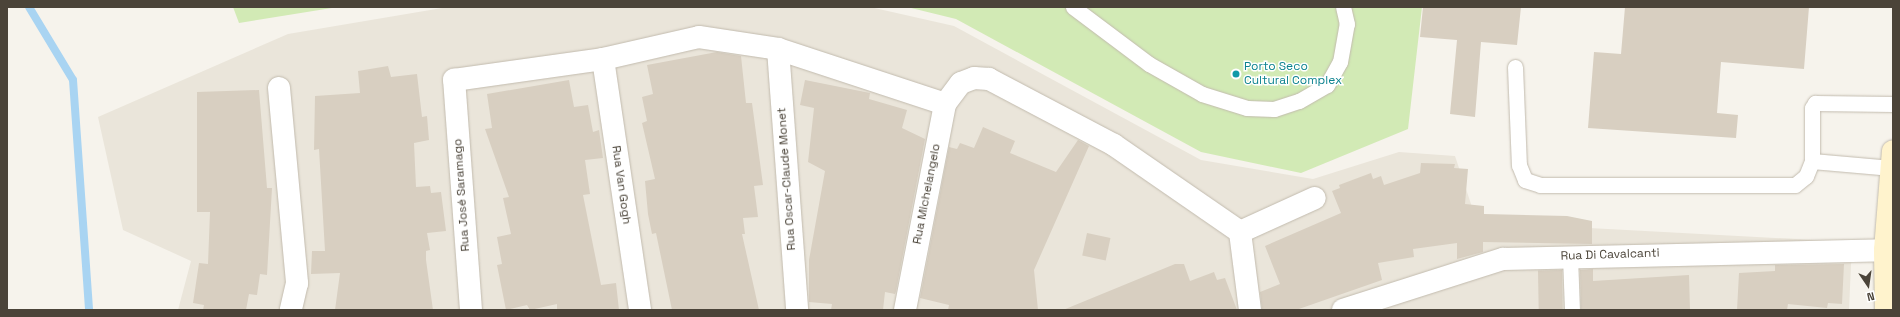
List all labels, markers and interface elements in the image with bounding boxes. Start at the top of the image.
place label: Porto Seco Cultural Complex [1244,60,1342,88]
marker: Porto Seco Cultural Complex [1231,69,1241,79]
street label: Rua Oscar-Claude Monet [775,107,799,251]
street label: Rua José Saramago [451,138,473,252]
street label: Rua Michelangelo [910,142,944,246]
street label: Rua Van Gogh [608,145,634,225]
street label: Rua Di Cavalcanti [1560,246,1660,264]
north arrow [1848,265,1888,305]
text: N [1866,289,1876,304]

